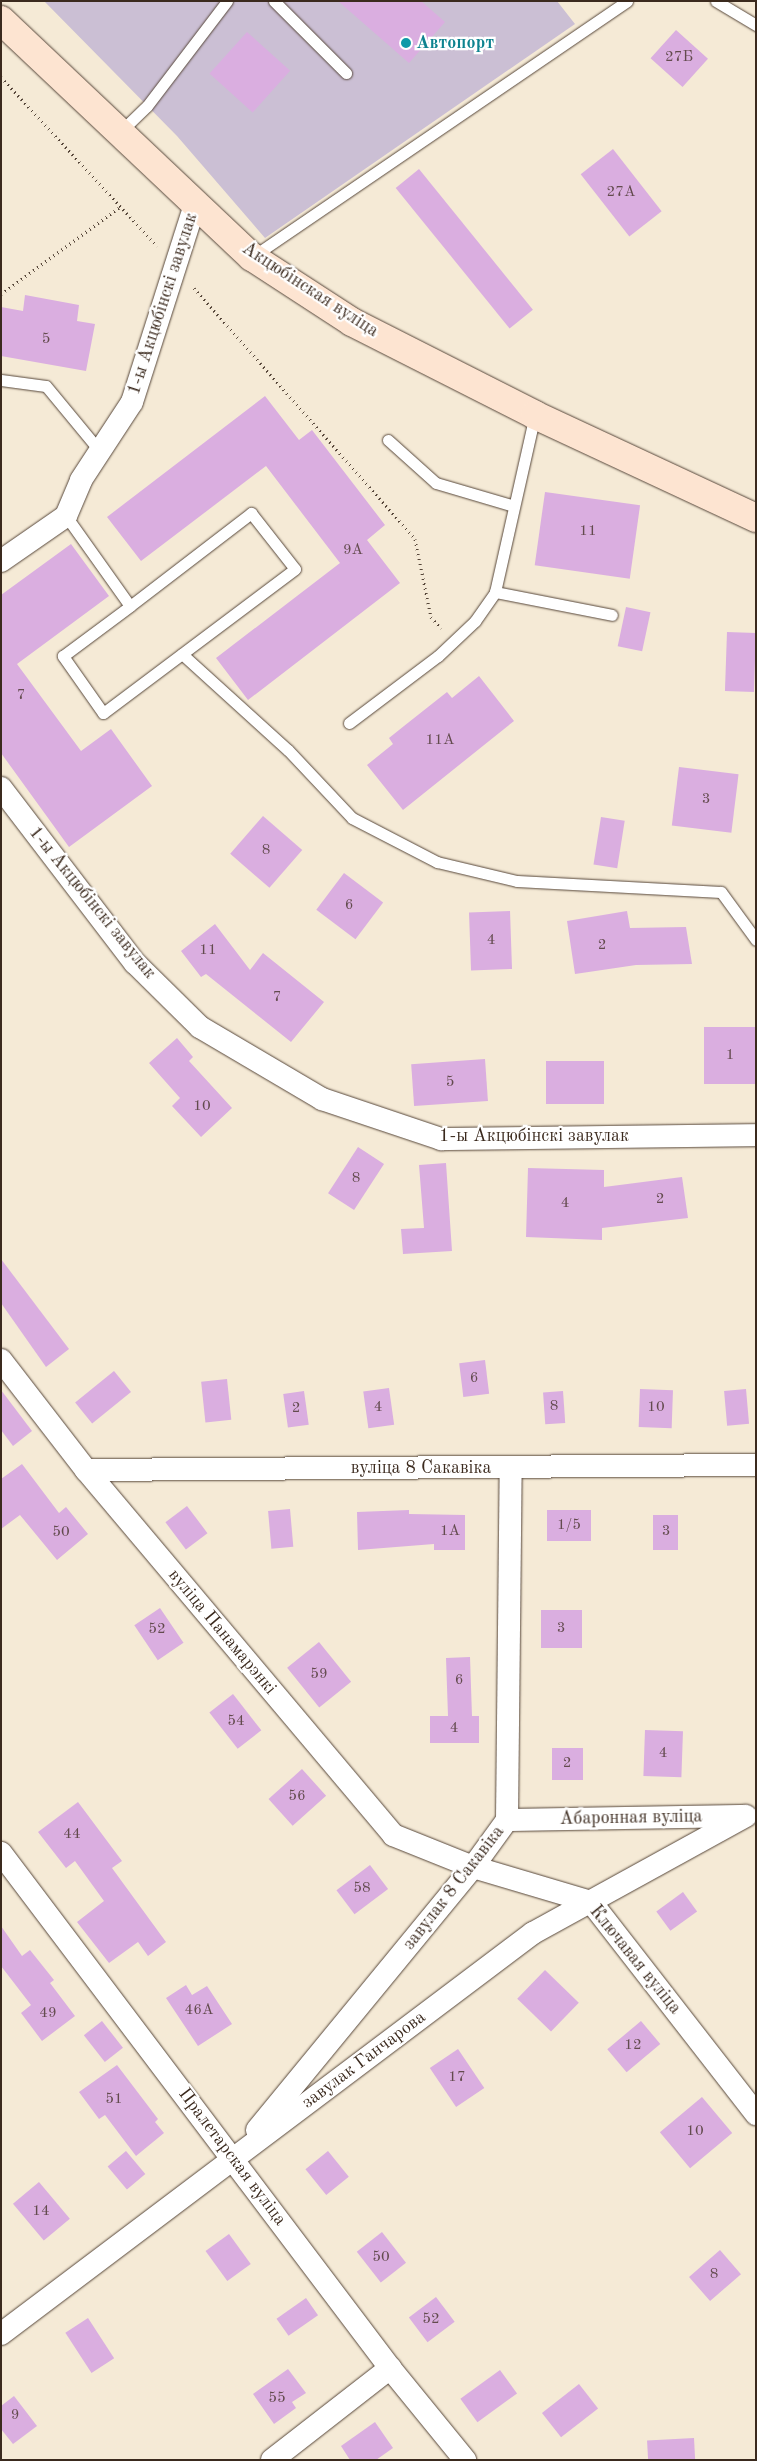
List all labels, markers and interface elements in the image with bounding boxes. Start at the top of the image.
place label: Автопорт [416,32,494,54]
marker: Автопорт [400,37,412,49]
house number: 27Б [665,49,693,67]
house number: 27А [607,184,635,202]
street label: 1-ы Акцюбінскі завулак [123,210,203,398]
street label: Акцюбінская вуліца [238,238,382,342]
house number: 5 [42,331,50,349]
house number: 11 [579,523,597,541]
house number: 9А [343,542,363,560]
house number: 7 [17,687,25,705]
house number: 11А [426,732,454,750]
house number: 3 [702,791,710,809]
street label: 1-ы Акцюбінскі завулак [24,822,160,984]
house number: 8 [262,842,270,860]
house number: 6 [345,897,353,915]
house number: 4 [487,932,495,950]
house number: 2 [598,937,606,955]
house number: 11 [199,942,217,960]
house number: 7 [273,989,281,1007]
house number: 1 [726,1047,734,1065]
house number: 5 [446,1074,454,1092]
house number: 10 [193,1098,211,1116]
street label: 1-ы Акцюбінскі завулак [439,1125,629,1147]
house number: 8 [352,1170,360,1188]
house number: 2 [656,1191,664,1209]
house number: 4 [561,1195,569,1213]
house number: 6 [470,1370,478,1388]
house number: 8 [550,1398,558,1416]
house number: 4 [374,1399,382,1417]
house number: 10 [647,1399,665,1417]
house number: 2 [292,1400,300,1418]
street label: вуліца 8 Сакавіка [351,1457,491,1479]
house number: 1/5 [557,1517,581,1535]
house number: 1А [440,1523,460,1541]
house number: 3 [662,1523,670,1541]
house number: 50 [52,1524,70,1542]
street label: вуліца Панамарэнкі [163,1565,281,1699]
house number: 3 [557,1620,565,1638]
house number: 52 [148,1621,166,1639]
house number: 59 [310,1666,328,1684]
house number: 6 [455,1672,463,1690]
house number: 54 [227,1713,245,1731]
house number: 4 [450,1720,458,1738]
house number: 4 [659,1745,667,1763]
house number: 2 [563,1755,571,1773]
house number: 56 [288,1788,306,1806]
street label: Абаронная вуліца [559,1806,703,1830]
street label: завулак 8 Сакавіка [399,1822,509,1954]
house number: 44 [63,1826,81,1844]
house number: 58 [353,1880,371,1898]
street label: Ключавая вуліца [585,1901,685,2019]
house number: 46А [185,2002,213,2020]
house number: 49 [39,2005,57,2023]
street label: завулак Ганчарова [298,2007,430,2113]
house number: 12 [624,2037,642,2055]
house number: 17 [448,2069,466,2087]
street label: Пралетарская вуліца [173,2084,291,2230]
house number: 51 [105,2091,123,2109]
house number: 10 [686,2123,704,2141]
house number: 14 [32,2203,50,2221]
house number: 50 [372,2249,390,2267]
house number: 8 [710,2266,718,2284]
house number: 52 [422,2311,440,2329]
house number: 55 [268,2390,286,2408]
house number: 9 [11,2407,19,2425]

